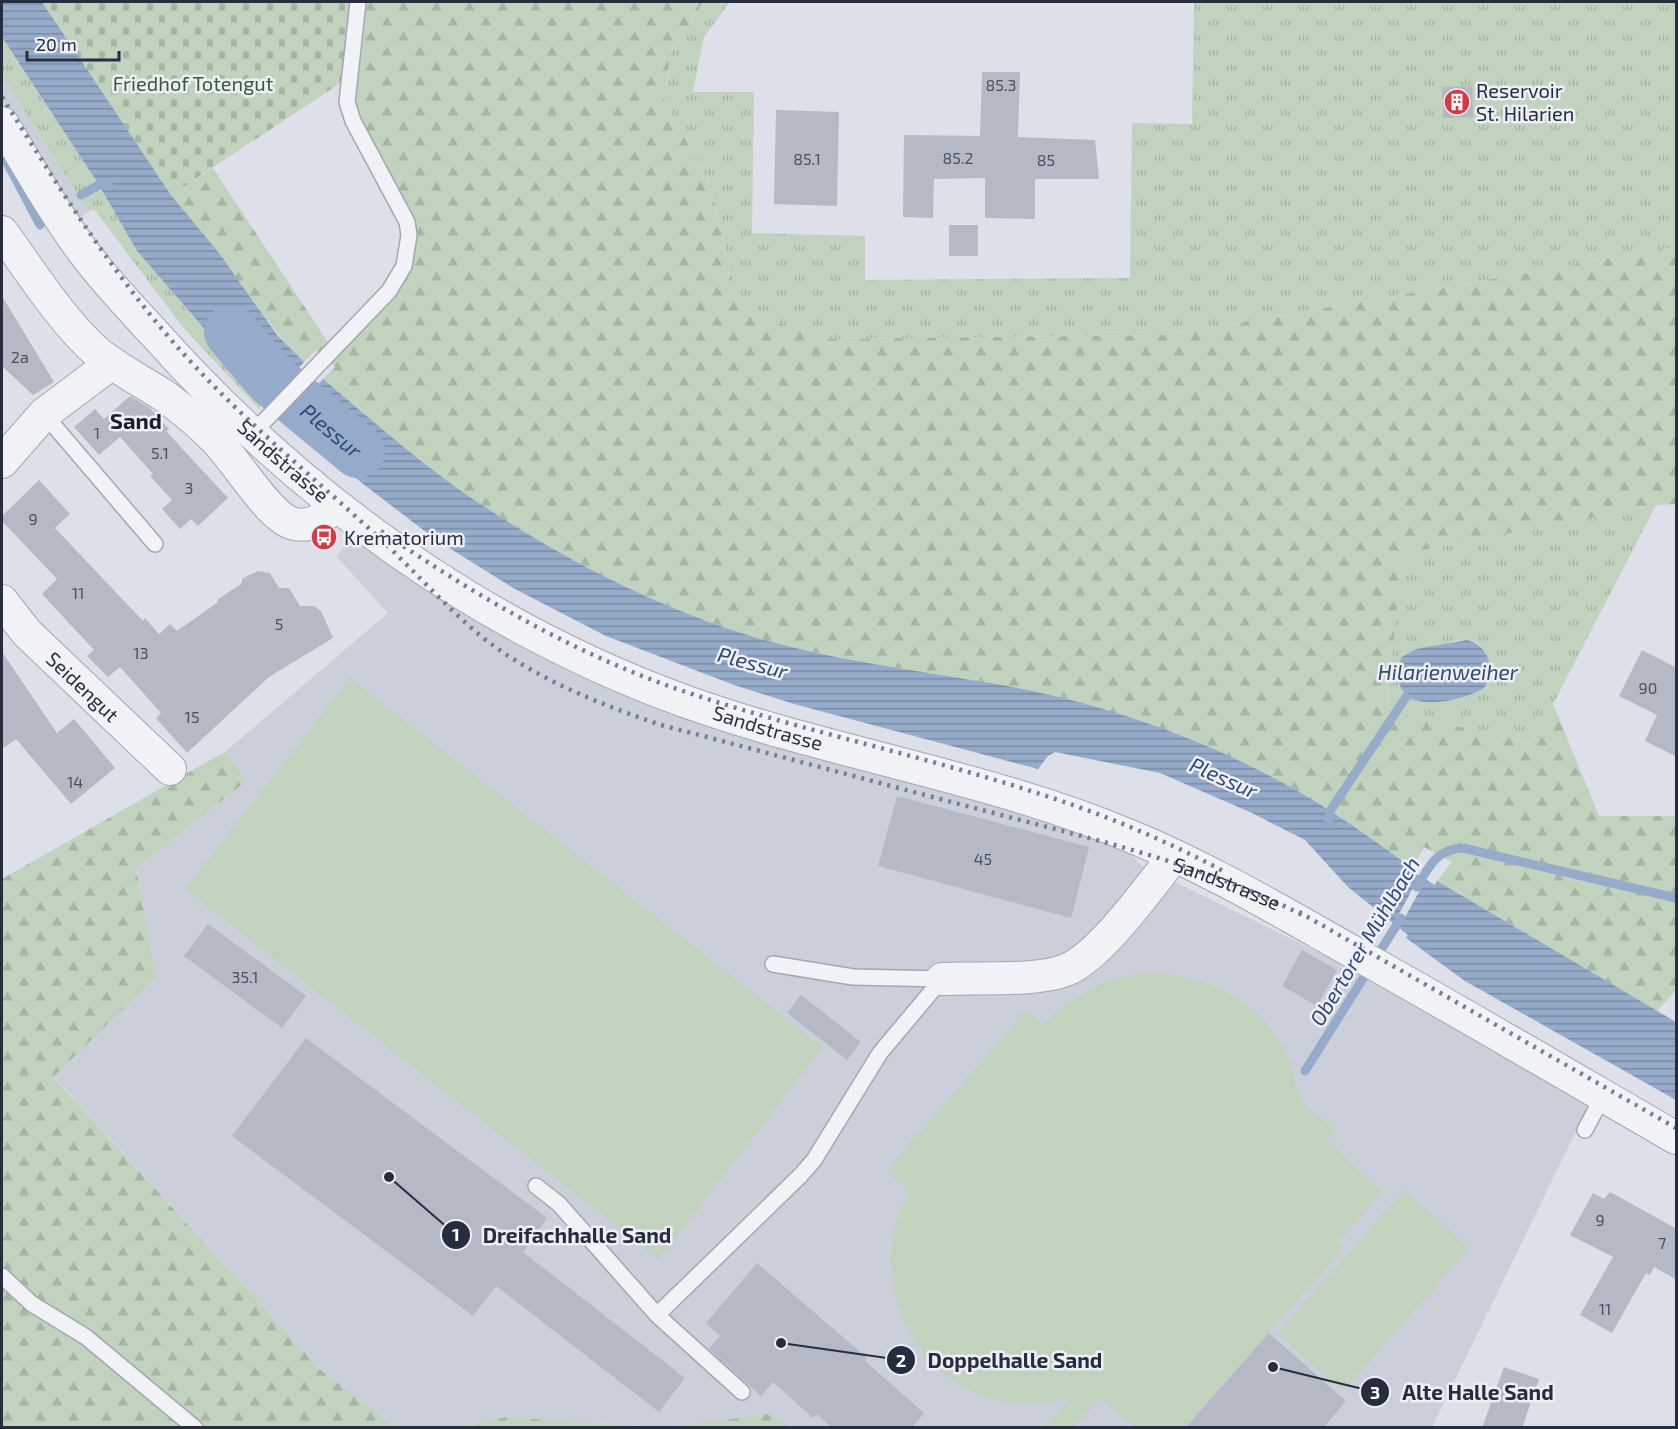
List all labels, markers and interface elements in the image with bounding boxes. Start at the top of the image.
scale bar [27,24,118,62]
text: 20 m [36,33,77,55]
park label: Friedhof Totengut [113,71,274,95]
house number: 85.3 [986,75,1016,94]
place label: Reservoir St. Hilarien [1476,78,1574,125]
building icon: Reservoir St. Hilarien [1442,87,1472,117]
house number: 85.2 [943,148,973,167]
house number: 85.1 [793,149,821,168]
house number: 85 [1037,150,1055,169]
house number: 2a [11,347,29,366]
water label: Plessur [297,397,368,462]
district label: Sand [110,407,162,433]
street label: Sandstrasse [233,414,334,507]
house number: 1 [94,423,100,442]
house number: 5.1 [151,443,169,462]
house number: 3 [185,478,193,497]
house number: 9 [28,509,38,528]
bus stop icon: Krematorium [309,522,339,552]
place label: Krematorium [344,525,464,549]
house number: 11 [72,583,84,602]
house number: 5 [275,614,283,633]
water label: Plessur [715,641,791,683]
house number: 13 [133,643,149,662]
street label: Seidengut [42,646,125,727]
water label: Hilarienweiher [1378,659,1519,684]
house number: 90 [1639,678,1657,697]
street label: Sandstrasse [710,700,825,755]
house number: 15 [185,707,199,726]
water label: Plessur [1186,751,1262,803]
house number: 14 [67,772,83,791]
house number: 45 [974,849,992,868]
street label: Sandstrasse [1171,851,1285,915]
water label: Obertorer Mühlbach [1304,852,1424,1030]
house number: 35.1 [232,967,258,986]
house number: 9 [1595,1210,1605,1229]
callout: Dreifachhalle Sand [441,1216,684,1255]
text: Dreifachhalle Sand [483,1222,671,1247]
text: 1 [452,1223,460,1245]
house number: 7 [1658,1233,1666,1252]
house number: 11 [1599,1299,1611,1318]
callout: Doppelhalle Sand [886,1341,1115,1380]
text: Doppelhalle Sand [928,1347,1102,1372]
text: 2 [896,1349,906,1371]
callout: Alte Halle Sand [1360,1373,1566,1412]
text: Alte Halle Sand [1402,1379,1554,1404]
text: 3 [1370,1381,1380,1403]

